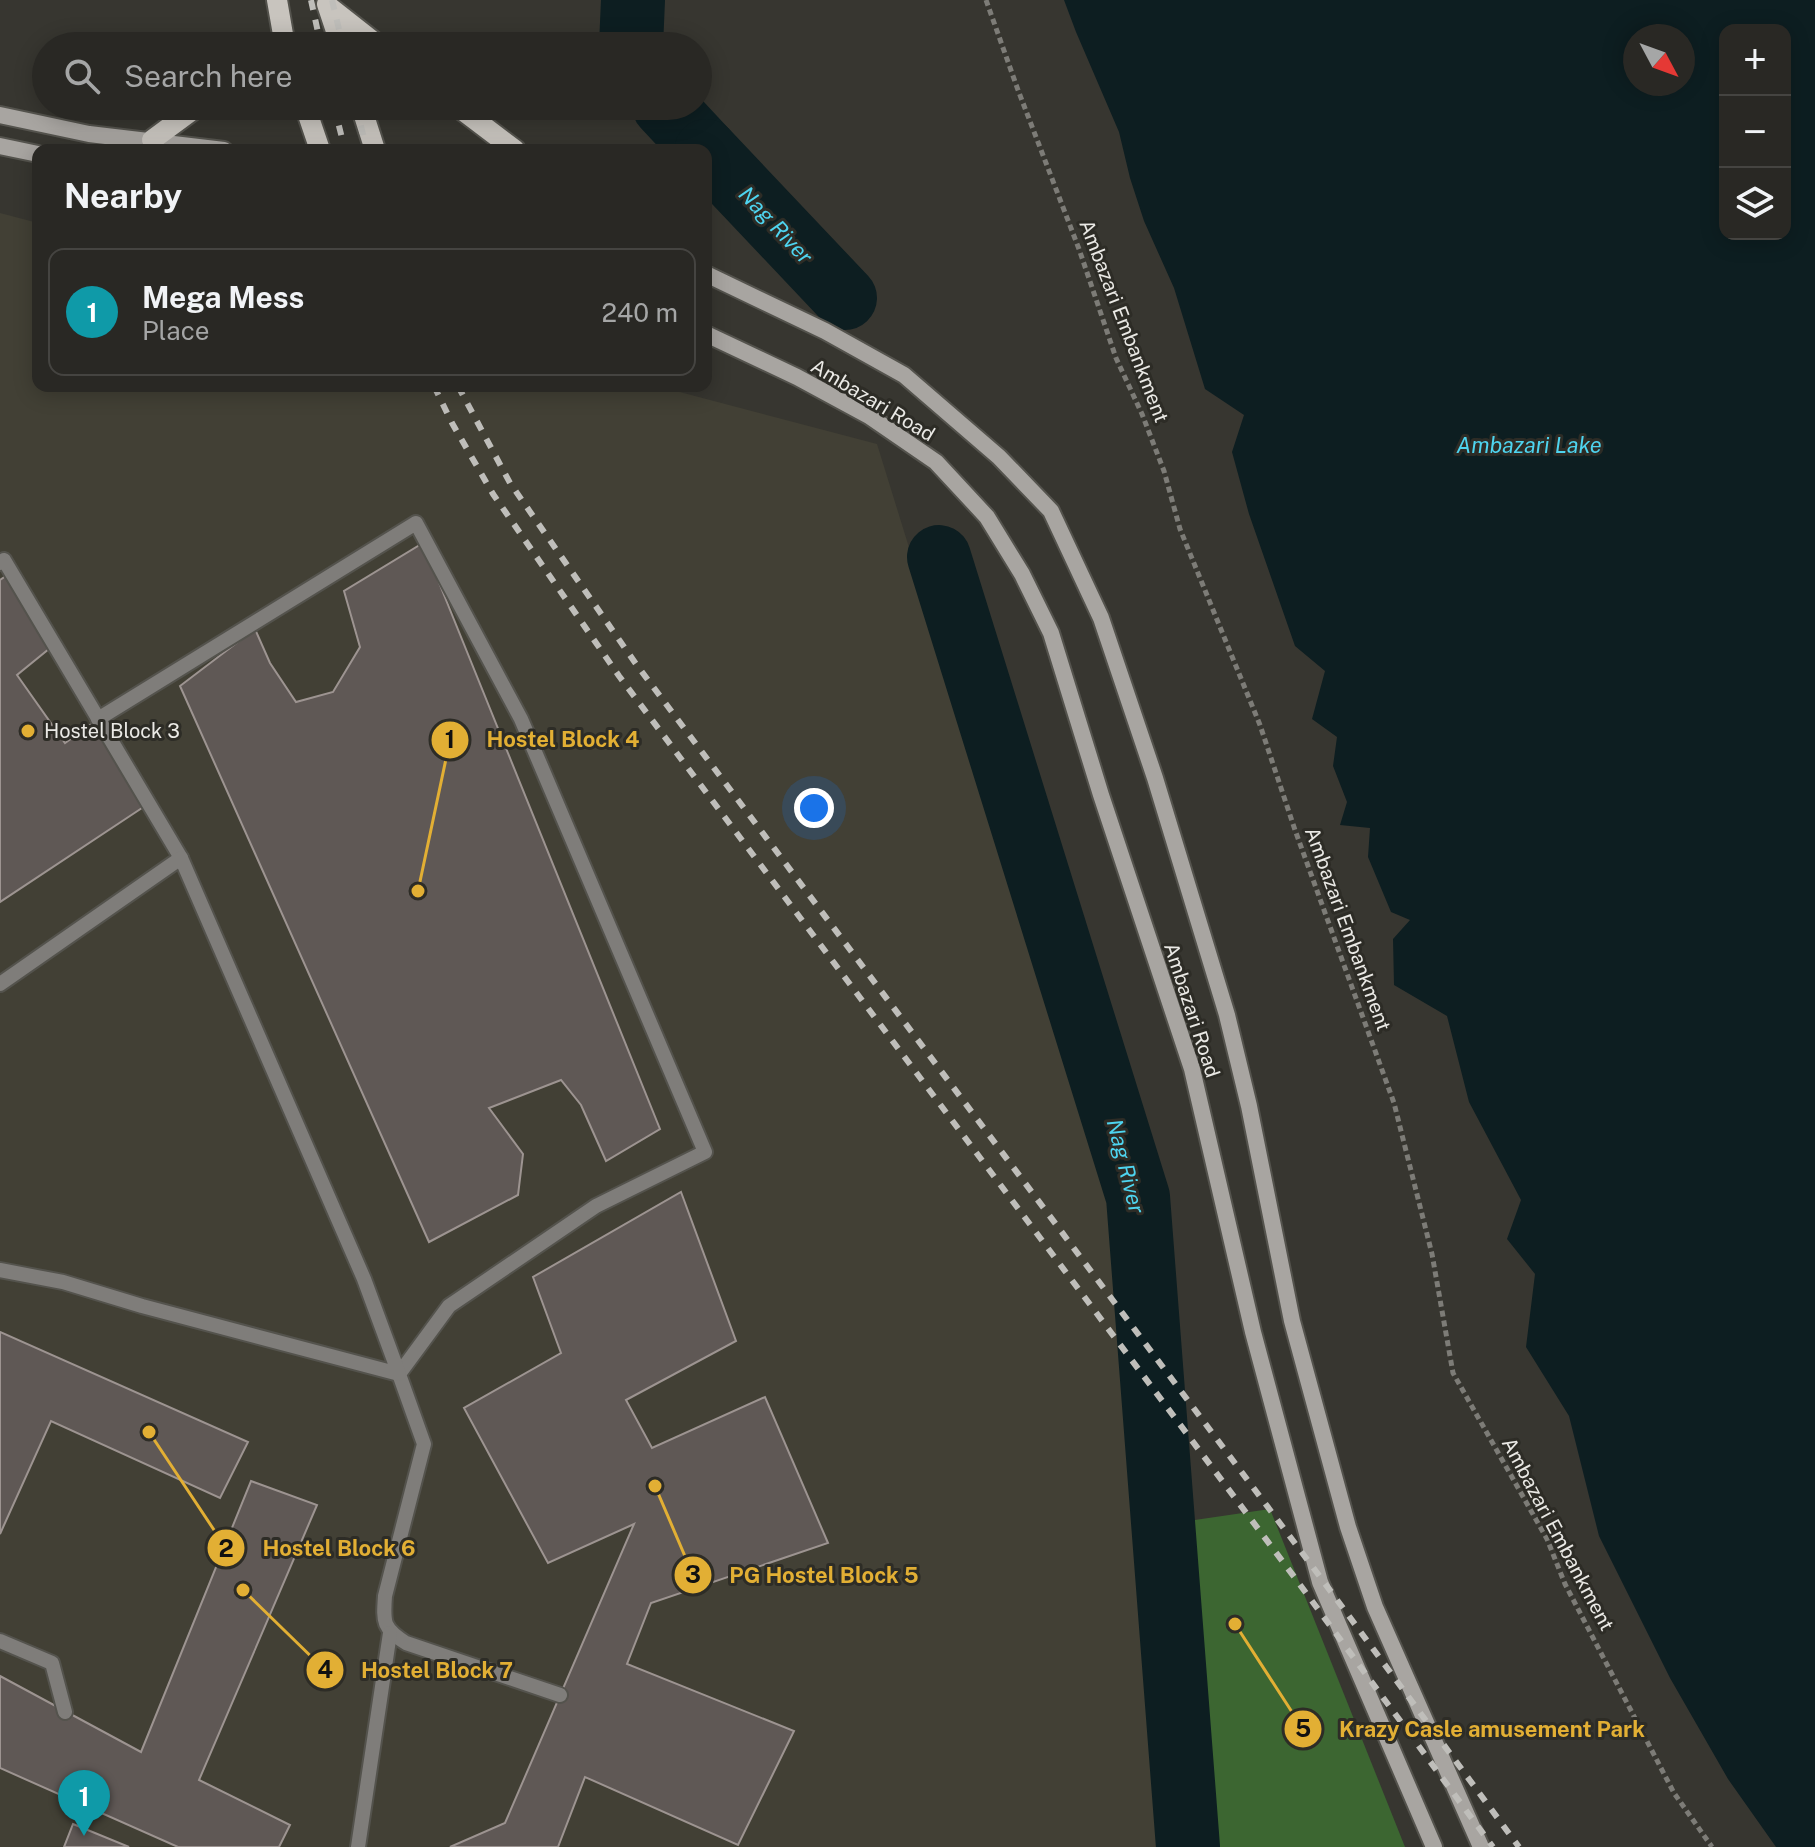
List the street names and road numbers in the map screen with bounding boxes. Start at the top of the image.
street label: Ambazari Embankment [1074,216,1174,426]
street label: Ambazari Road [807,354,939,446]
street label: Ambazari Embankment [1300,824,1396,1034]
street label: Ambazari Road [1159,940,1225,1080]
street label: Ambazari Embankment [1497,1433,1619,1635]

